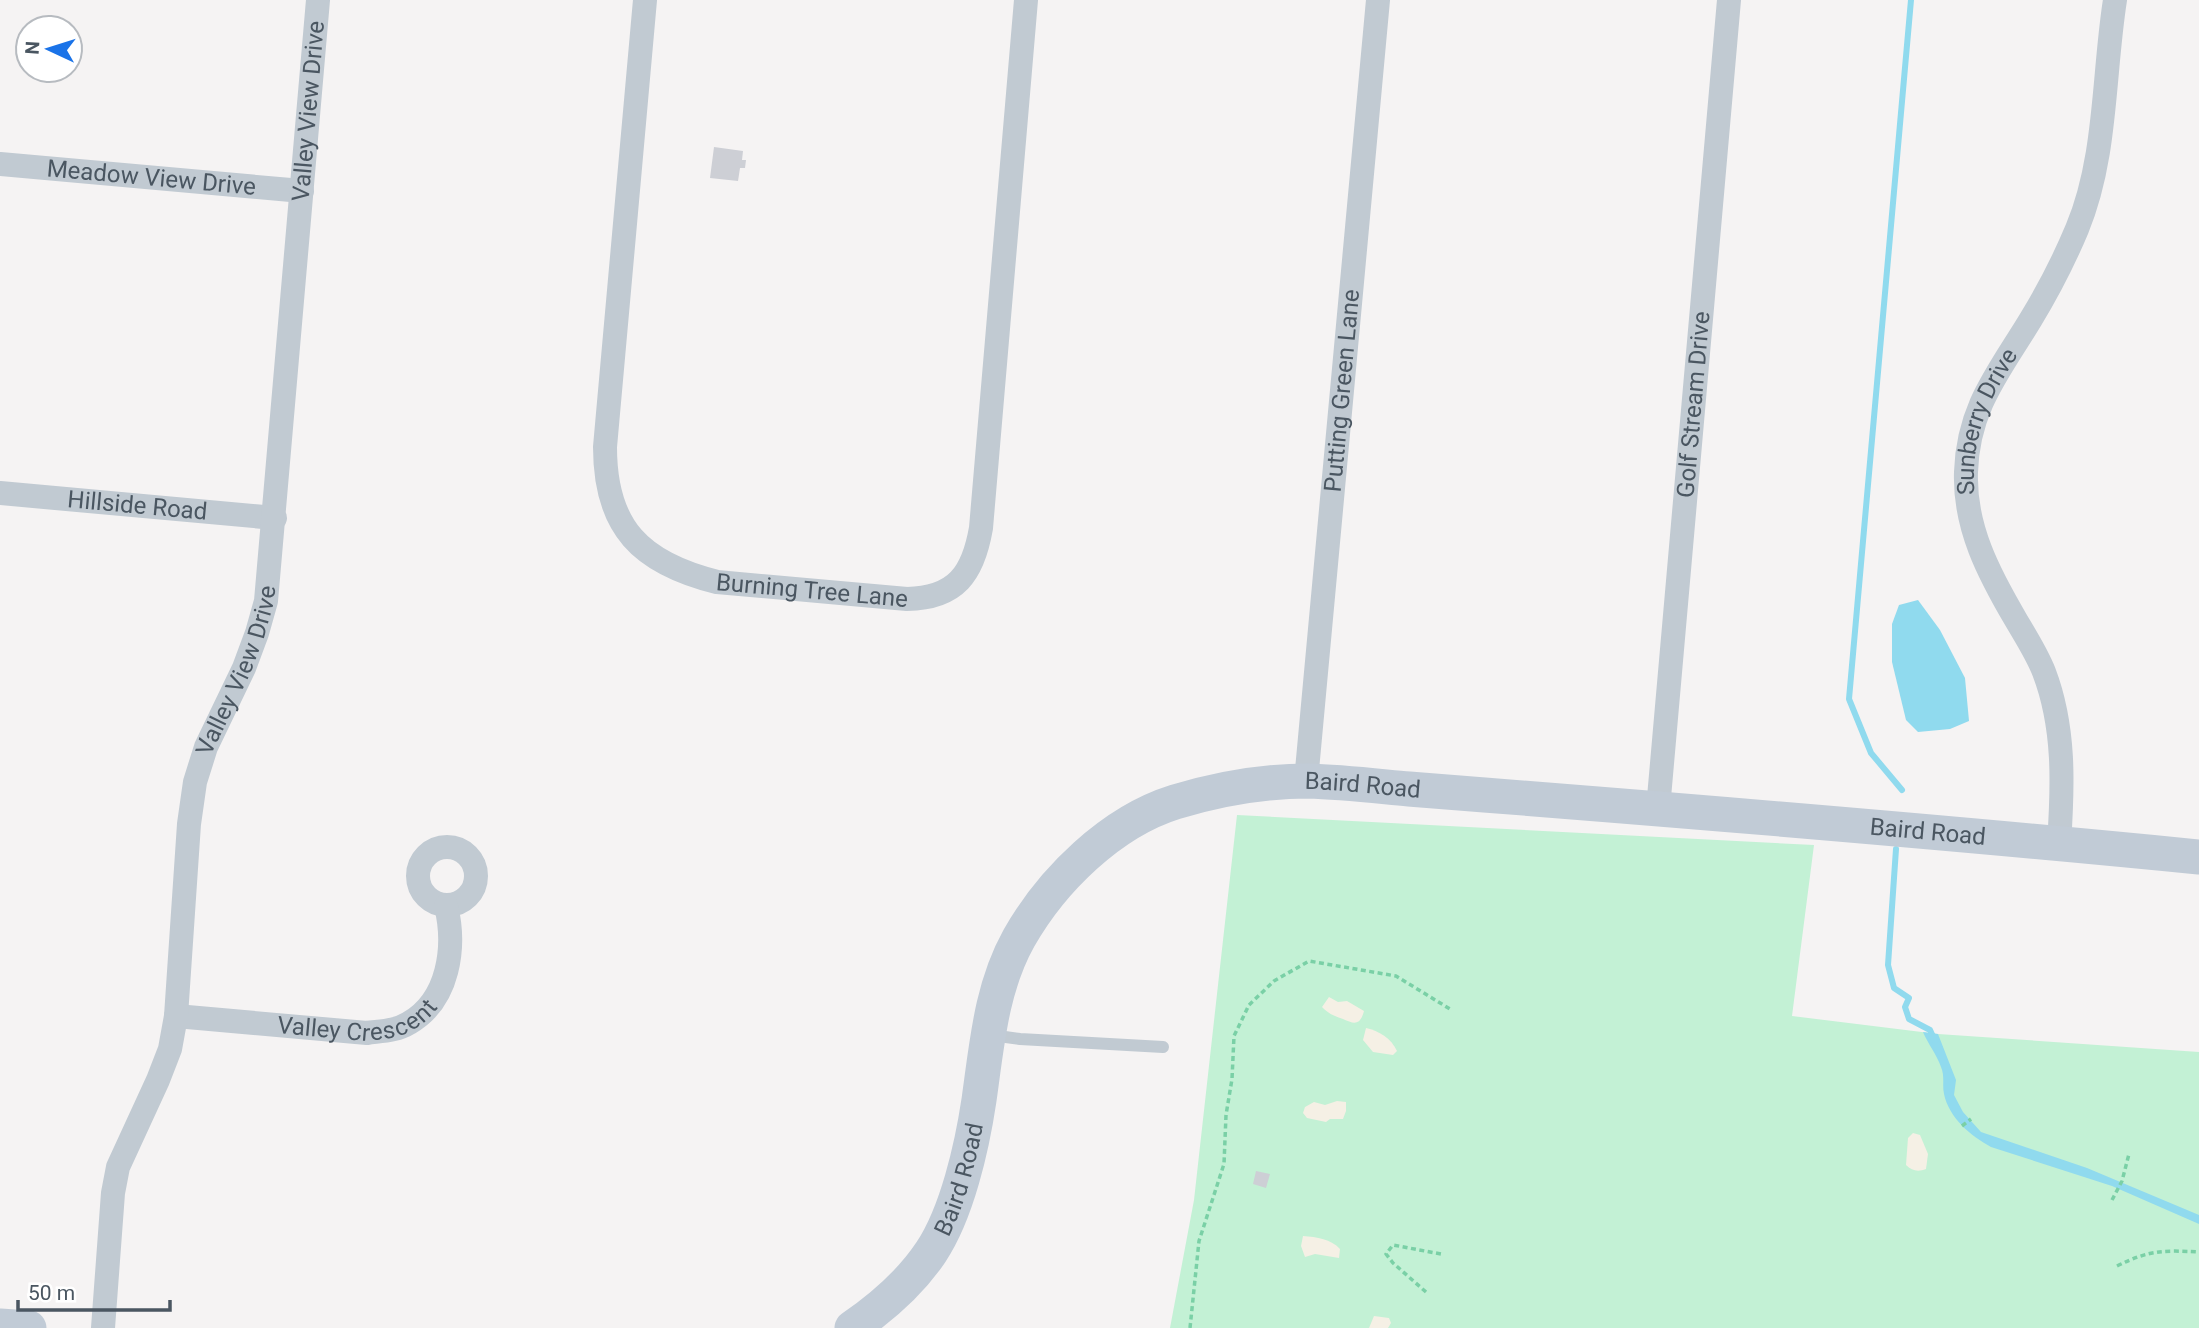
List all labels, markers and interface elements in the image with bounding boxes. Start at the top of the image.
north arrow [14,14,84,84]
street label: Valley View Drive [287,20,330,202]
text: N [21,40,44,55]
street label: Meadow View Drive [46,154,257,201]
street label: Putting Green Lane [1319,288,1365,493]
street label: Golf Stream Drive [1671,310,1716,499]
street label: Sunberry Drive [1952,343,2023,496]
street label: Hillside Road [66,485,209,526]
street label: Burning Tree Lane [715,568,909,613]
street label: Valley View Drive [190,584,281,758]
street label: Baird Road [1304,767,1422,804]
street label: Baird Road [1869,813,1987,851]
street label: Valley Crescent [276,994,443,1047]
street label: Baird Road [929,1120,989,1240]
scale bar [18,1268,170,1312]
text: 50 m [28,1281,75,1305]

